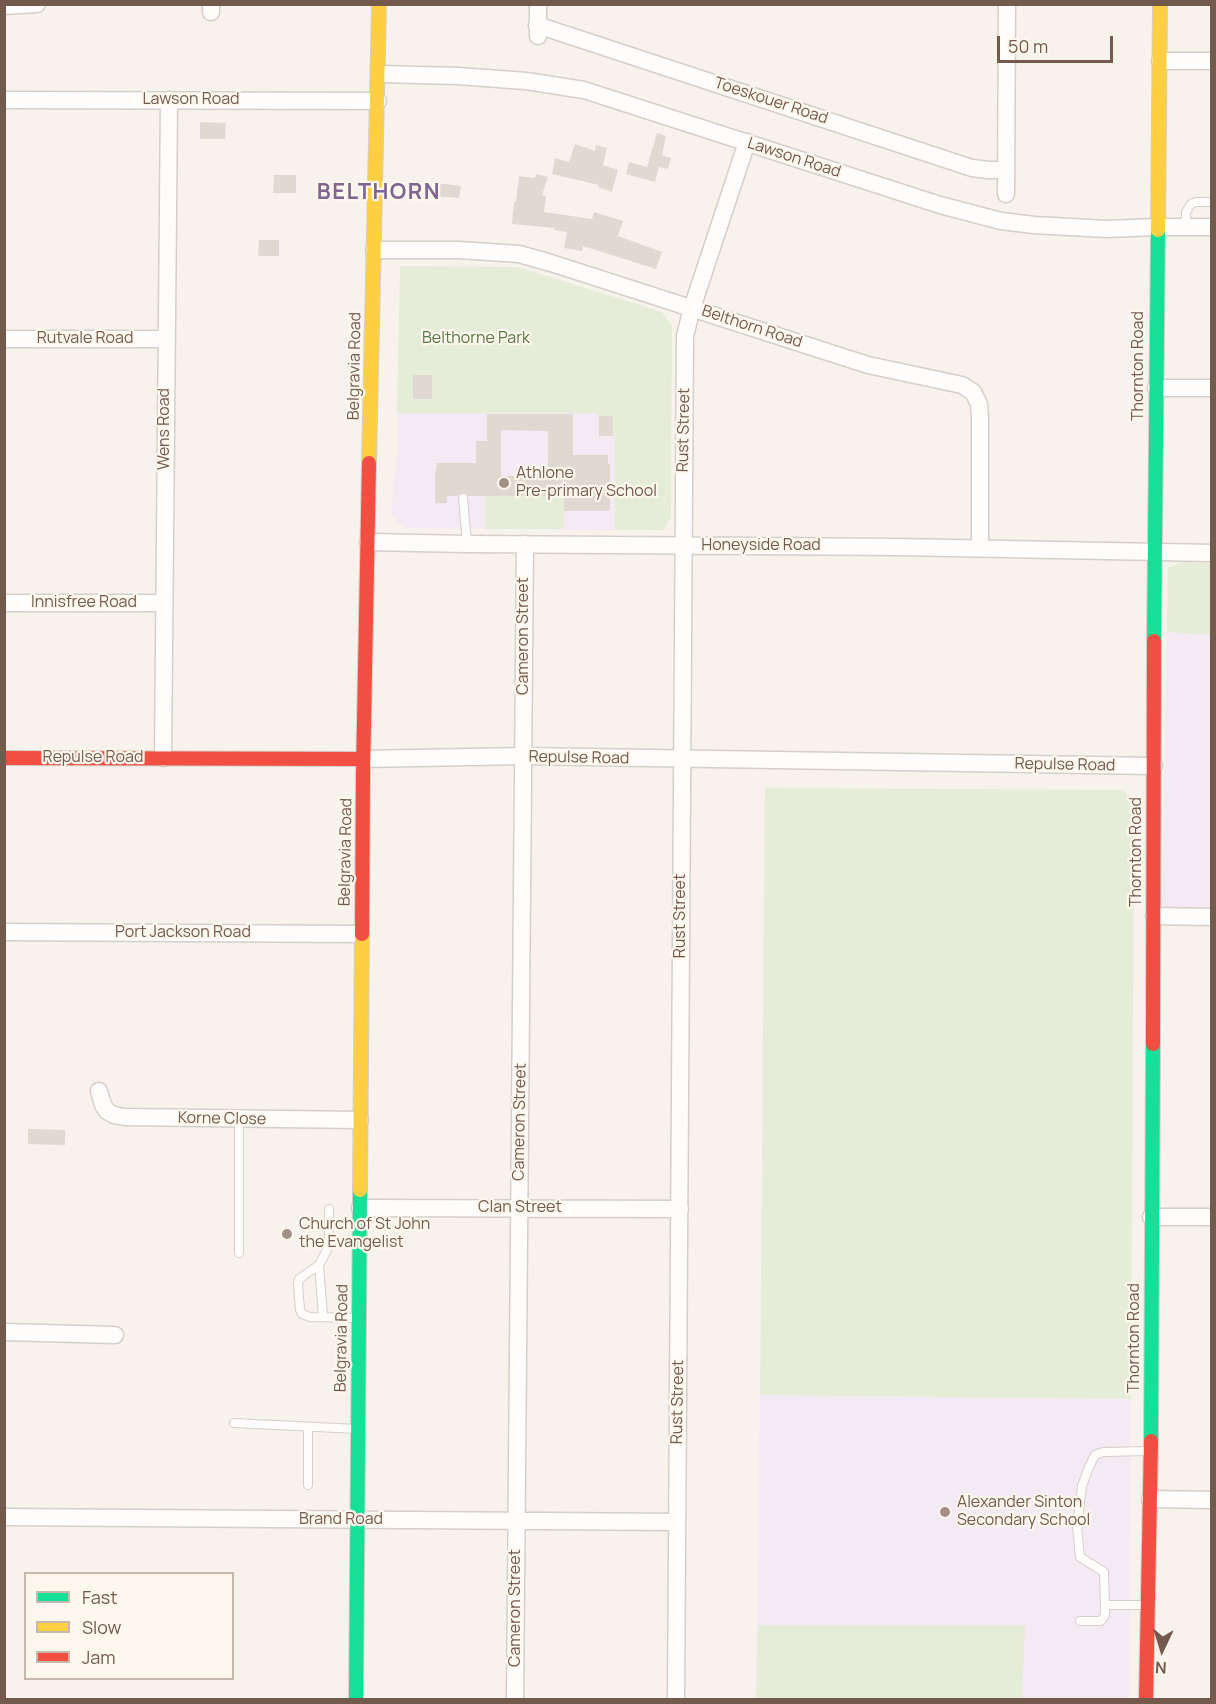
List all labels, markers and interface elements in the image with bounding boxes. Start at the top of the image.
scale bar [1000,24,1116,62]
text: 50 m [1008,34,1048,58]
street label: Toeskouer Road [712,74,830,128]
street label: Lawson Road [142,90,240,110]
street label: Lawson Road [745,134,843,182]
district label: BELTHORN [317,180,441,206]
street label: Belthorn Road [699,302,805,352]
street label: Thornton Road [1129,311,1149,421]
street label: Belgravia Road [344,312,366,420]
street label: Rutvale Road [37,329,133,349]
park label: Belthorne Park [422,329,530,349]
street label: Wens Road [155,388,175,470]
street label: Rust Street [674,388,694,472]
place label: Athlone Pre-primary School [516,464,657,502]
marker: Athlone Pre-primary School [497,476,511,490]
street label: Honeyside Road [701,536,821,556]
street label: Cameron Street [514,577,534,695]
street label: Innisfree Road [31,593,137,613]
street label: Repulse Road [43,748,143,768]
street label: Repulse Road [528,748,630,768]
street label: Repulse Road [1014,755,1116,775]
street label: Thornton Road [1127,797,1147,907]
street label: Belgravia Road [335,798,357,906]
street label: Rust Street [671,874,691,958]
street label: Port Jackson Road [115,923,251,943]
street label: Cameron Street [509,1063,531,1181]
street label: Korne Close [178,1109,266,1129]
street label: Clan Street [478,1198,562,1218]
place label: Church of St John the Evangelist [299,1215,430,1253]
marker: Church of St John the Evangelist [280,1227,294,1241]
street label: Thornton Road [1125,1283,1145,1393]
street label: Belgravia Road [331,1284,353,1392]
street label: Rust Street [668,1360,688,1444]
place label: Alexander Sinton Secondary School [957,1493,1090,1531]
marker: Alexander Sinton Secondary School [938,1505,952,1519]
street label: Brand Road [299,1510,383,1530]
street label: Cameron Street [506,1549,526,1667]
legend [24,1572,234,1680]
text: Fast [82,1585,117,1609]
text: Slow [82,1615,121,1639]
north arrow [1132,1620,1192,1680]
text: Jam [82,1645,116,1669]
text: N [1154,1657,1167,1679]

